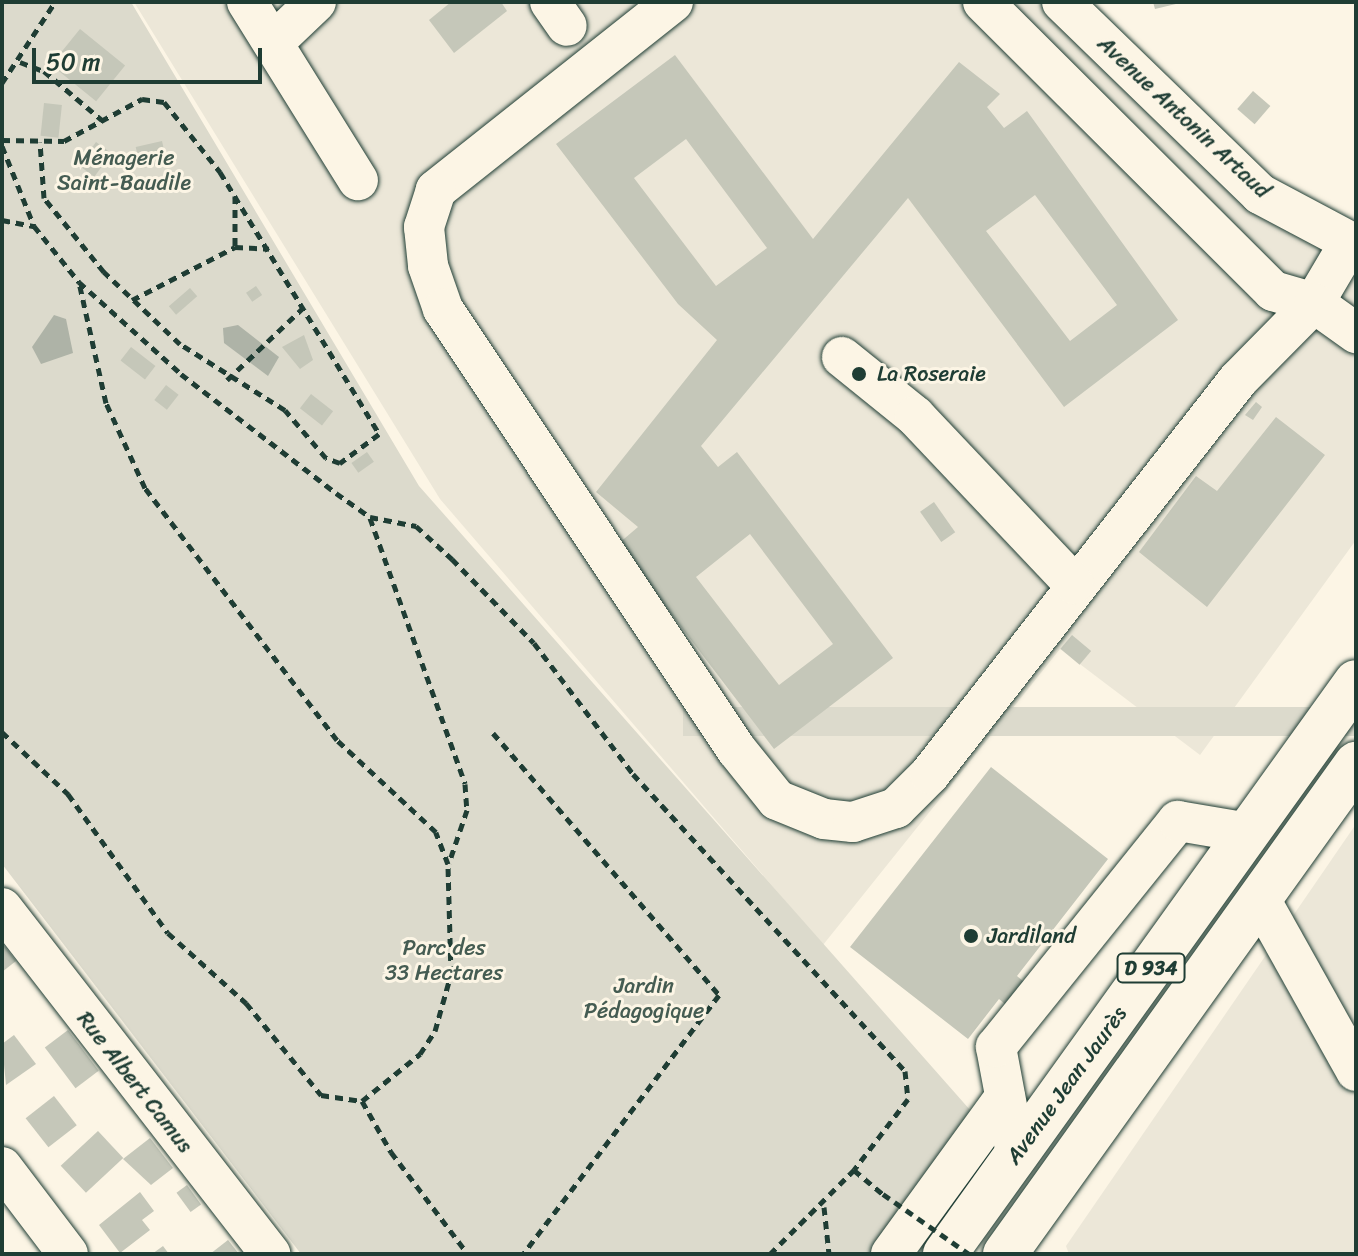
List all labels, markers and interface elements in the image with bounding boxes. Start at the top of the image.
street label: Avenue Antonin Artaud [1092,30,1276,204]
scale bar [36,32,266,82]
text: 50 m [46,41,101,83]
park label: Ménagerie Saint-Baudile [57,144,191,196]
place label: La Roseraie [877,361,987,387]
marker: La Roseraie [848,363,870,385]
place label: Jardiland [987,923,1076,949]
marker: Jardiland [962,927,980,945]
park label: Parc des 33 Hectares [385,934,503,986]
road number: D 934 [1115,952,1187,984]
park label: Jardin Pédagogique [584,972,704,1024]
street label: Avenue Jean Jaurès [1000,1000,1132,1170]
street label: Rue Albert Camus [71,1005,199,1159]

